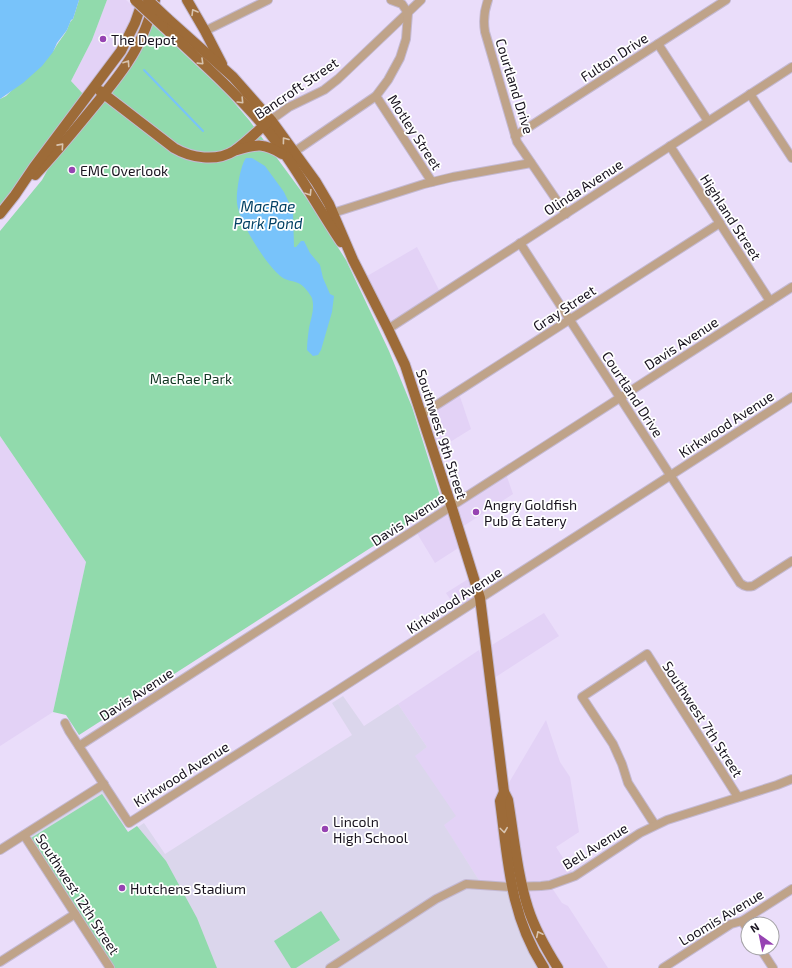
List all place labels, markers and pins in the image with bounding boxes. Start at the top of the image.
place label: The Depot [111,31,176,48]
marker: The Depot [98,34,108,44]
place label: EMC Overlook [80,162,168,179]
marker: EMC Overlook [67,165,77,175]
place label: Angry Goldfish Pub & Eatery [484,496,577,529]
marker: Angry Goldfish Pub & Eatery [471,507,481,517]
place label: Lincoln High School [333,813,409,846]
marker: Lincoln High School [320,824,330,834]
place label: Hutchens Stadium [130,880,246,897]
marker: Hutchens Stadium [117,883,127,893]

